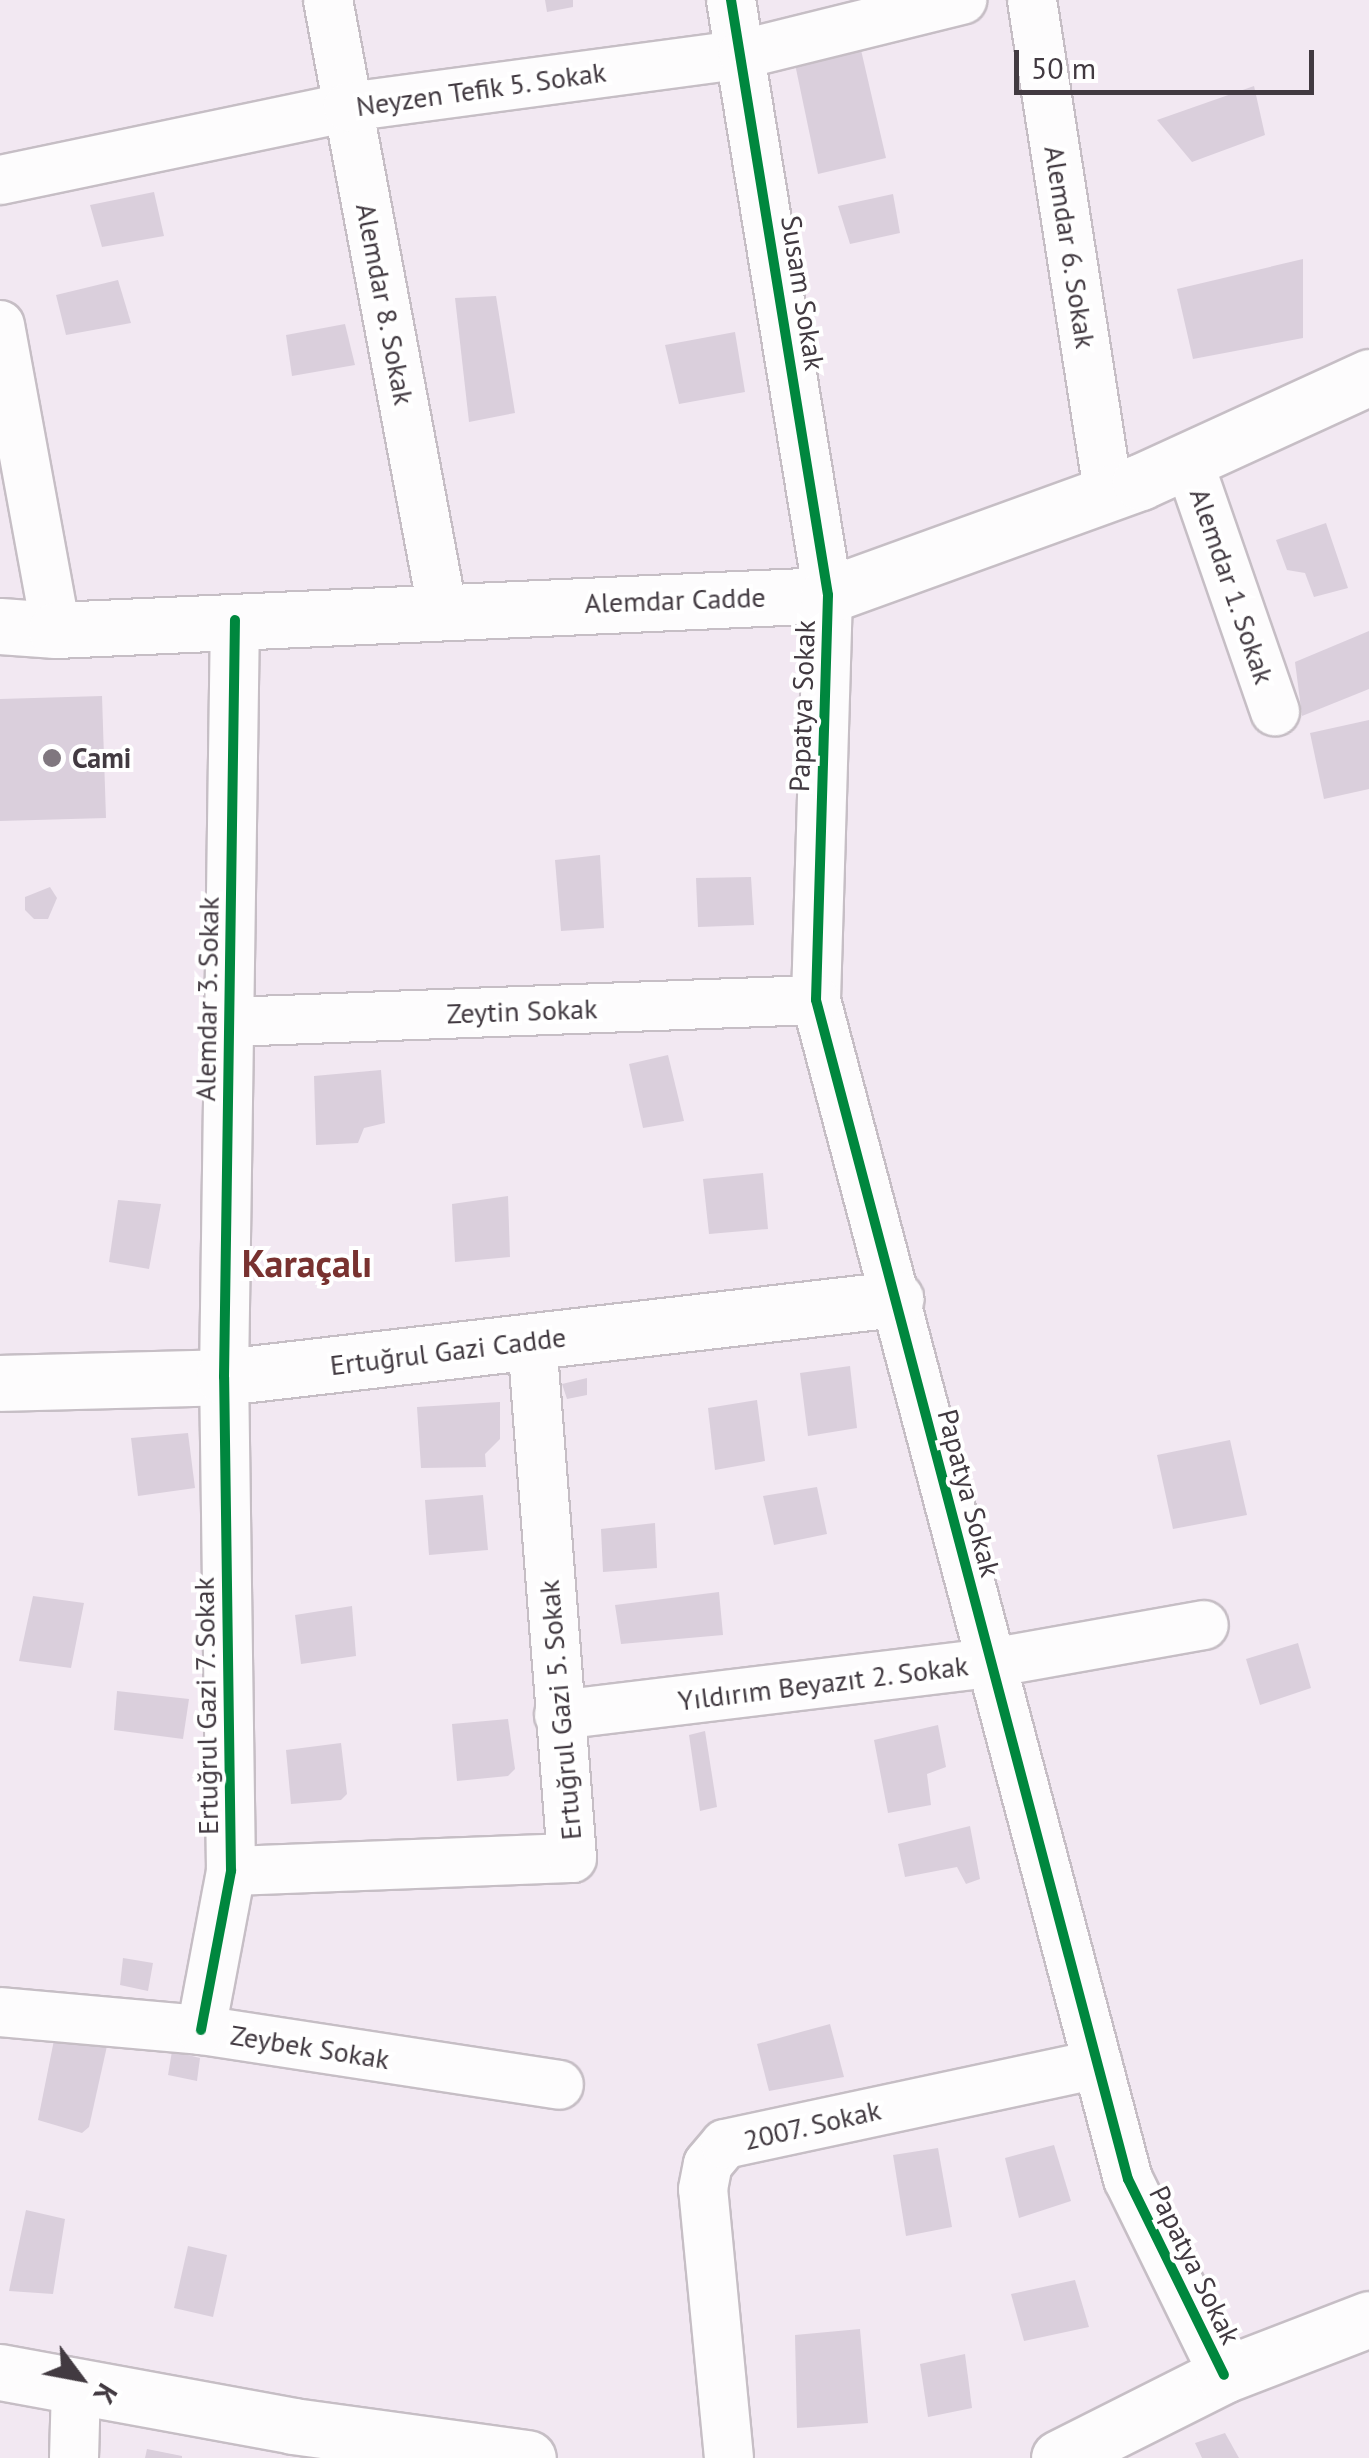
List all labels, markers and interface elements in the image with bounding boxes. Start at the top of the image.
scale bar [1019,30,1319,92]
text: 50 m [1031,48,1096,87]
street label: Neyzen Tefik 5. Sokak [352,55,610,123]
street label: Alemdar 6. Sokak [1037,142,1103,352]
street label: Alemdar 8. Sokak [349,199,421,409]
street label: Susam Sokak [774,213,832,373]
street label: Alemdar 1. Sokak [1182,483,1282,689]
street label: Alemdar Cadde [584,580,766,620]
street label: Papatya Sokak [782,619,822,793]
place label: Cami [72,741,131,775]
marker: Cami [41,747,63,769]
street label: Alemdar 3. Sokak [188,895,226,1103]
street label: Zeytin Sokak [446,992,598,1030]
district label: Karaçalı [242,1240,372,1286]
street label: Ertuğrul Gazi Cadde [328,1320,568,1382]
street label: Papatya Sokak [931,1406,1007,1580]
street label: Ertuğrul Gazi 7. Sokak [187,1576,225,1836]
street label: Ertuğrul Gazi 5. Sokak [532,1577,588,1843]
street label: Yıldırım Beyazıt 2. Sokak [675,1648,971,1718]
street label: Zeybek Sokak [228,2018,392,2076]
street label: 2007. Sokak [739,2093,885,2157]
street label: Papatya Sokak [1142,2180,1248,2350]
north arrow [30,2328,130,2428]
text: K [86,2377,126,2411]

